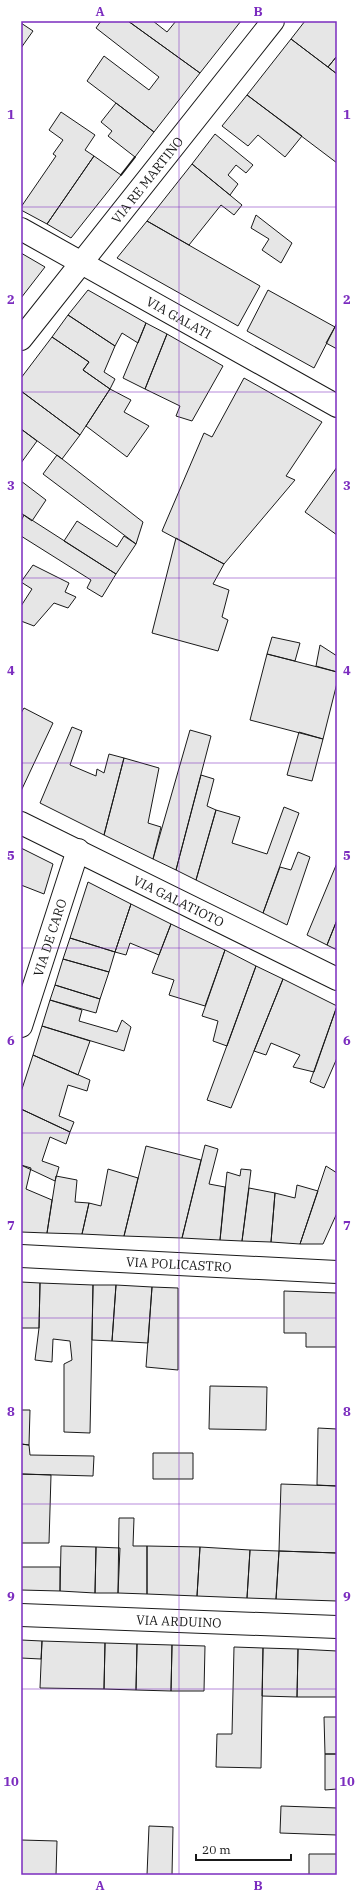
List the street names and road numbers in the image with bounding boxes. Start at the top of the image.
street label: VIA RE MARTINO [108,133,187,227]
street label: VIA GALATI [143,293,214,343]
street label: VIA GALATIOTO [130,872,227,931]
street label: VIA DE CARO [30,897,71,979]
street label: VIA POLICASTRO [125,1253,232,1276]
street label: VIA ARDUINO [136,1611,222,1632]

